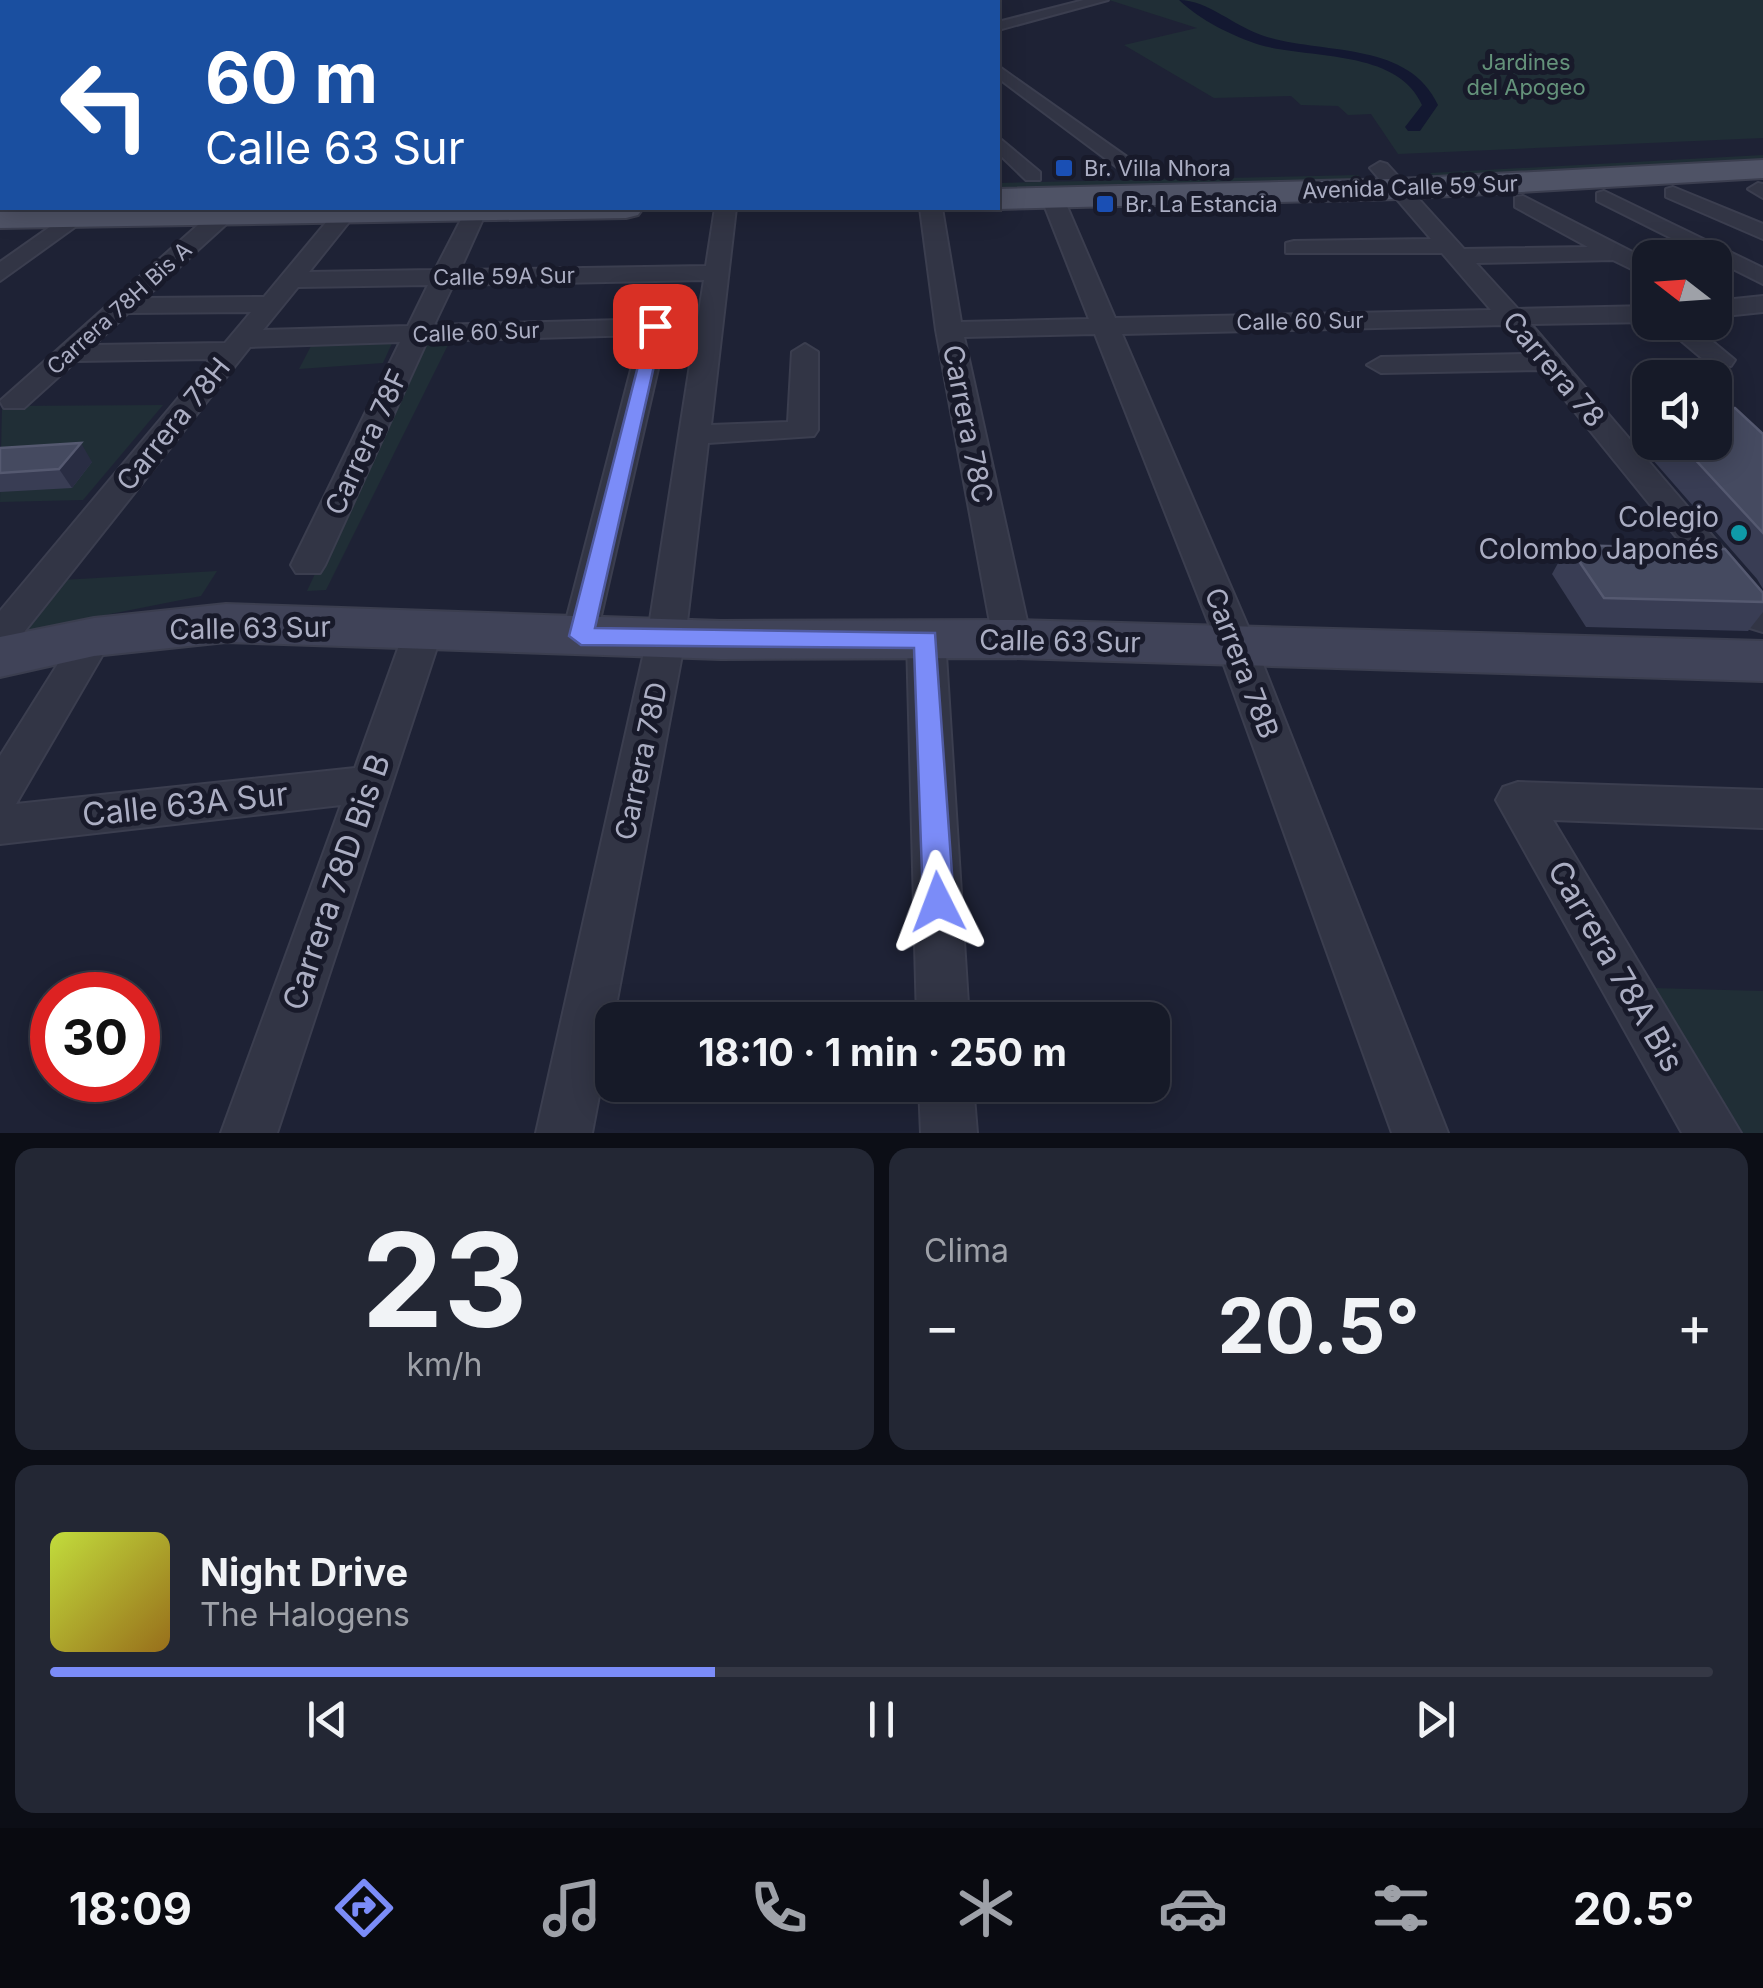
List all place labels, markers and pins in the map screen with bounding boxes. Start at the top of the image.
place label: Br. Villa Nhora [1084,155,1231,181]
marker: Br. Villa Nhora [1053,157,1075,179]
place label: Br. La Estancia [1125,191,1278,217]
marker: Br. La Estancia [1094,193,1116,215]
pin [613,284,698,369]
place label: Colegio Colombo Japonés [1479,500,1719,566]
marker: Colegio Colombo Japonés [1728,522,1750,544]

